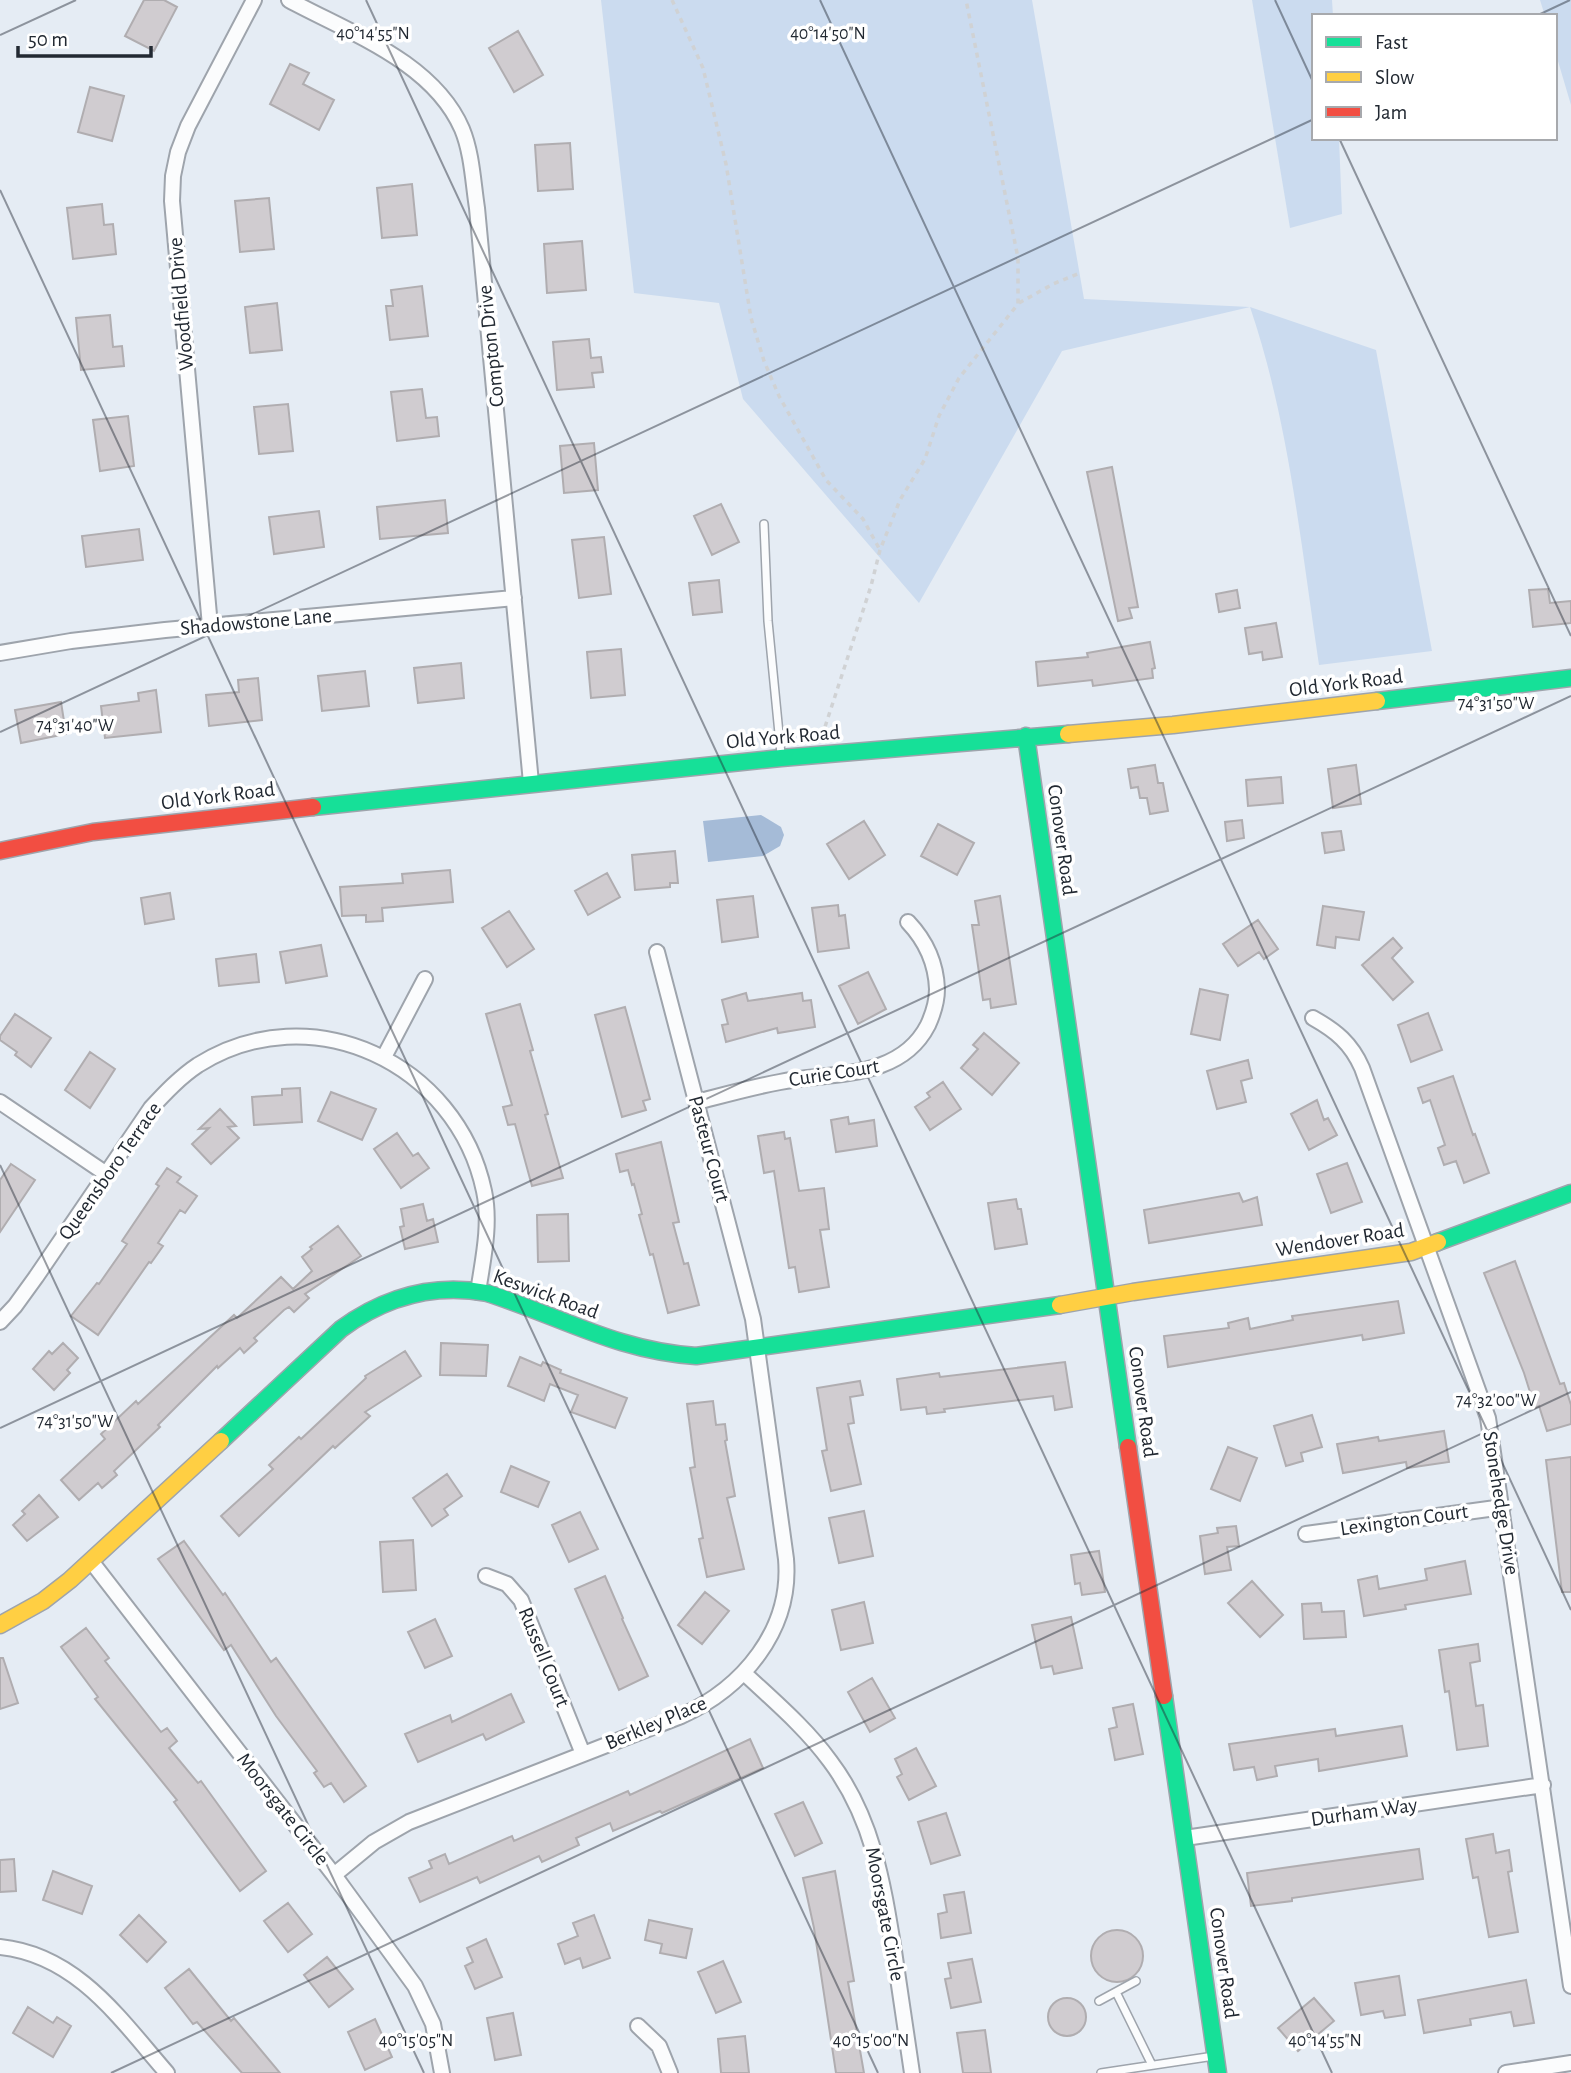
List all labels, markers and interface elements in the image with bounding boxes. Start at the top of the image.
scale bar [18,14,150,58]
legend [1312,14,1557,140]
text: 40°14'55"N [336,25,410,43]
text: 40°14'50"N [790,25,866,43]
text: 50 m [28,29,68,50]
text: Fast [1375,32,1408,53]
text: Slow [1375,67,1414,88]
text: Jam [1375,102,1407,123]
street label: Woodfield Drive [165,236,197,372]
street label: Compton Drive [474,284,508,408]
street label: Shadowstone Lane [179,605,333,639]
street label: Old York Road [1288,666,1404,700]
text: 74°31'50"W [1458,695,1534,713]
text: 74°31'40"W [36,717,114,735]
street label: Old York Road [725,722,841,752]
street label: Old York Road [160,779,276,813]
street label: Conover Road [1044,783,1080,897]
street label: Curie Court [787,1055,881,1090]
street label: Pasteur Court [685,1093,733,1205]
street label: Queensboro Terrace [55,1098,165,1244]
street label: Wendover Road [1274,1219,1406,1261]
street label: Keswick Road [490,1265,602,1323]
street label: Conover Road [1125,1345,1161,1459]
text: 74°32'00"W [1456,1392,1536,1410]
text: 74°31'50"W [37,1413,113,1431]
street label: Stonehedge Drive [1479,1430,1523,1576]
street label: Lexington Court [1339,1501,1470,1539]
street label: Russell Court [514,1604,574,1710]
street label: Berkley Place [602,1692,710,1754]
street label: Moorsgate Circle [233,1749,333,1869]
street label: Durham Way [1309,1794,1419,1830]
street label: Moorsgate Circle [862,1845,908,1983]
street label: Conover Road [1206,1906,1242,2020]
text: 40°15'05"N [379,2032,453,2050]
text: 40°15'00"N [833,2032,909,2050]
text: 40°14'55"N [1288,2032,1362,2050]

